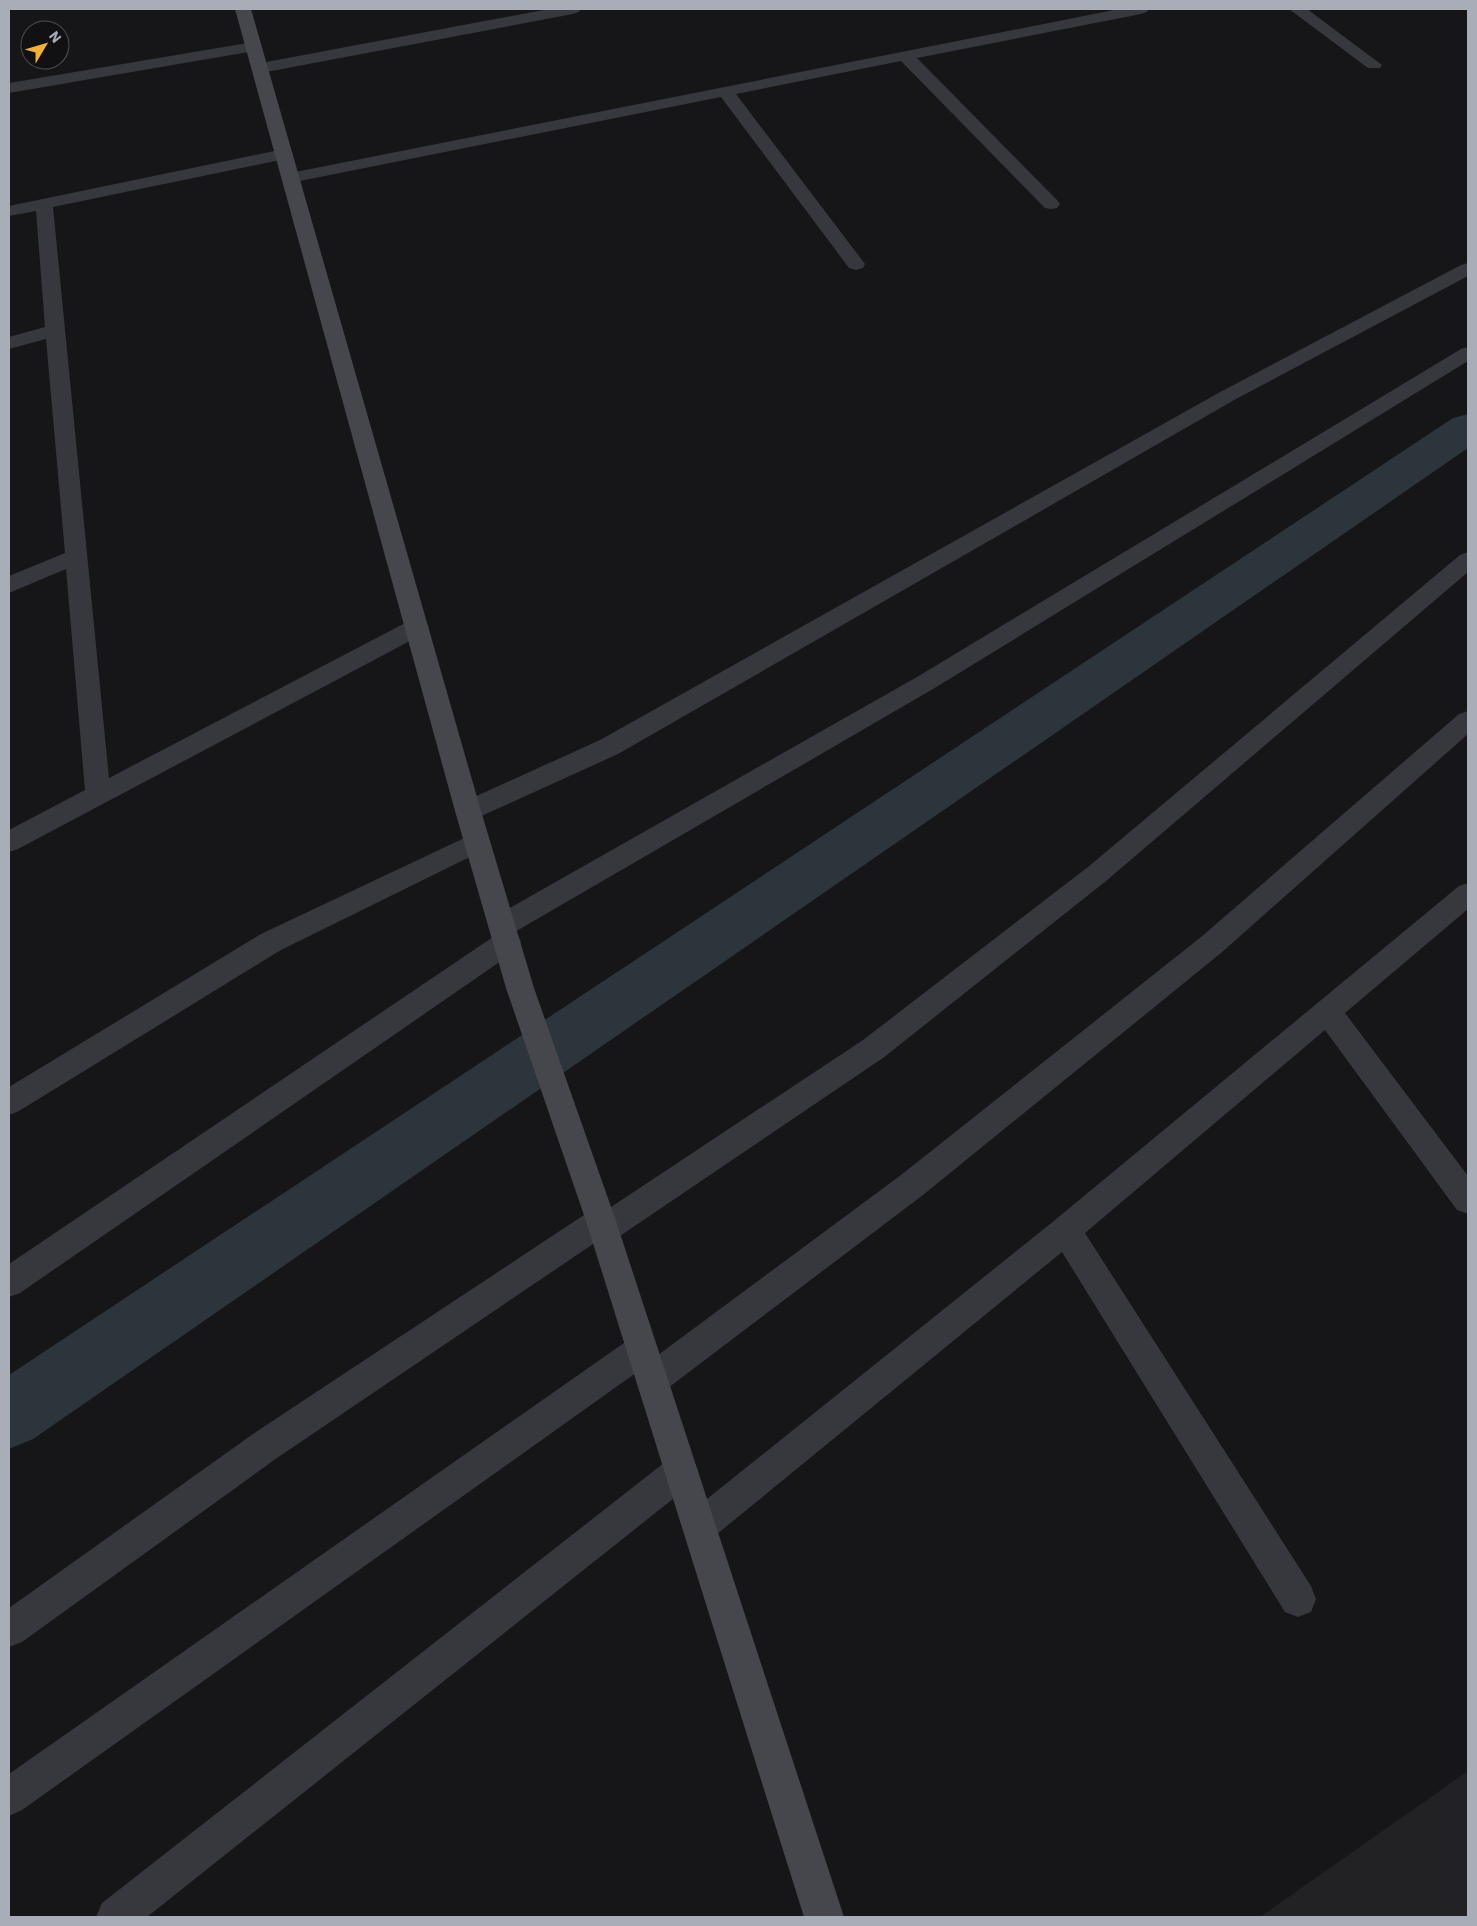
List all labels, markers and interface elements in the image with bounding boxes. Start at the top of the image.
north arrow [20,20,70,70]
text: N [45,27,65,47]

